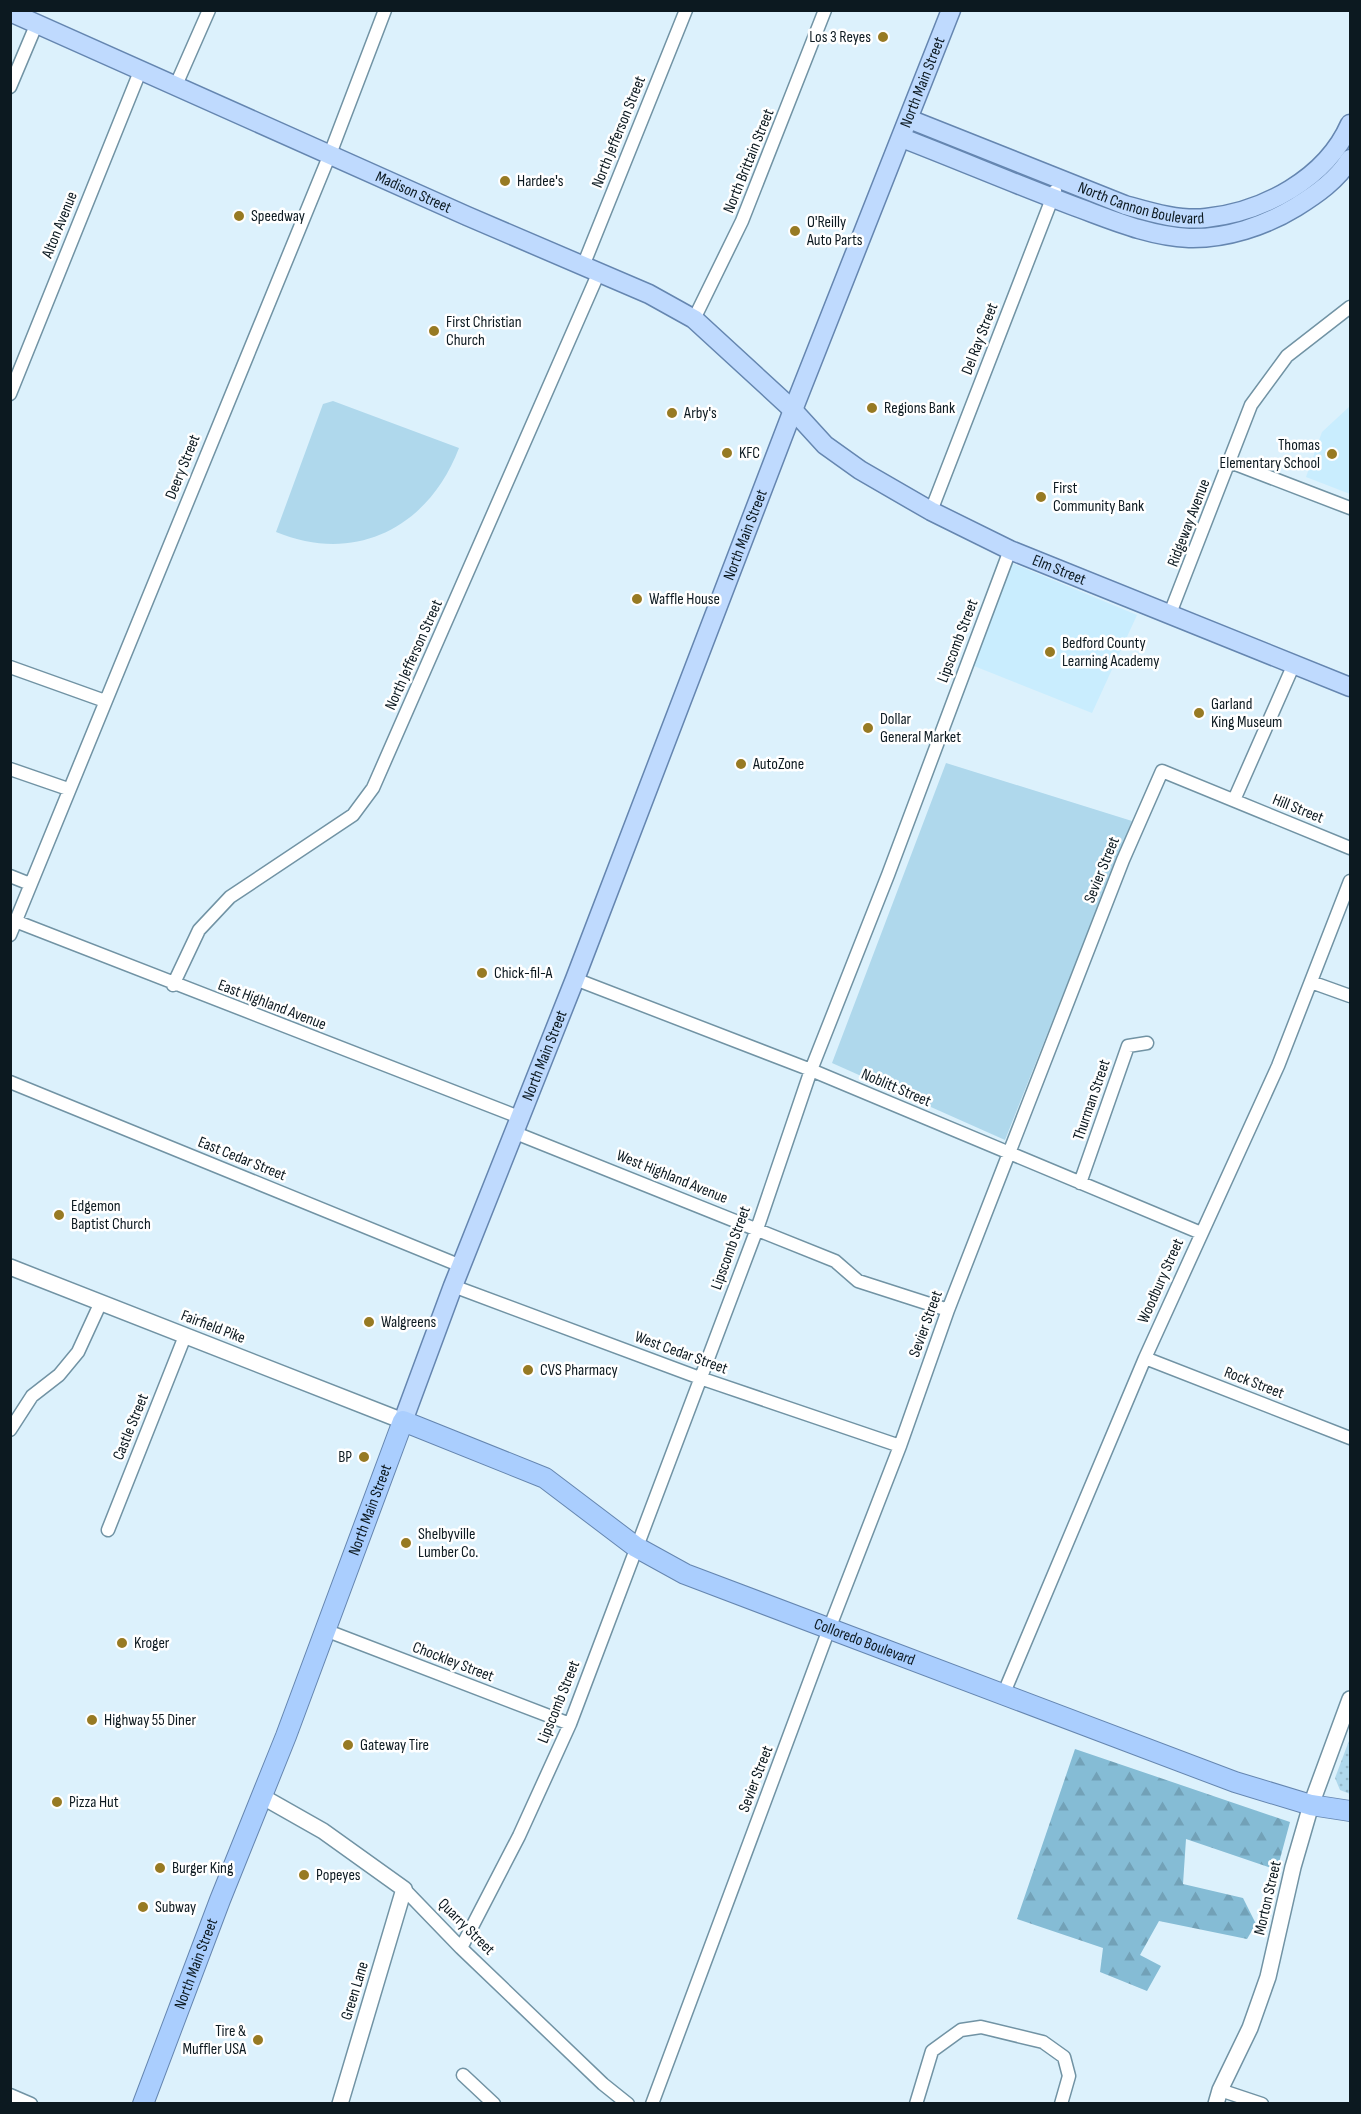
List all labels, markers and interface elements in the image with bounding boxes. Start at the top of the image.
place label: Los 3 Reyes [809,28,871,47]
marker: Los 3 Reyes [876,30,890,44]
street label: North Main Street [896,34,949,130]
street label: North Jefferson Street [588,73,650,191]
street label: North Brittain Street [719,106,779,216]
street label: Madison Street [373,167,455,217]
place label: Hardee's [517,172,564,191]
marker: Hardee's [498,174,512,188]
street label: North Cannon Boulevard [1075,178,1205,228]
street label: Alton Avenue [38,189,82,262]
place label: Speedway [251,207,305,226]
marker: Speedway [232,209,246,223]
place label: O'Reilly Auto Parts [806,213,863,250]
marker: O'Reilly Auto Parts [788,224,802,238]
street label: Del Ray Street [958,300,1002,378]
place label: First Christian Church [446,313,522,350]
marker: First Christian Church [427,324,441,338]
place label: Regions Bank [884,399,955,418]
marker: Regions Bank [865,401,879,415]
place label: Arby's [683,404,717,423]
marker: Arby's [665,406,679,420]
street label: Deery Street [161,432,205,502]
place label: Thomas Elementary School [1220,436,1320,473]
place label: KFC [739,444,760,463]
marker: KFC [720,446,734,460]
marker: Thomas Elementary School [1325,447,1339,461]
street label: Ridgeway Avenue [1164,476,1214,570]
place label: First Community Bank [1053,479,1144,516]
street label: North Main Street [719,487,771,583]
marker: First Community Bank [1034,490,1048,504]
street label: Elm Street [1030,551,1089,589]
place label: Waffle House [649,590,720,609]
marker: Waffle House [630,592,644,606]
street label: North Jefferson Street [381,597,447,713]
street label: Lipscomb Street [933,597,983,685]
place label: Bedford County Learning Academy [1062,634,1159,671]
marker: Bedford County Learning Academy [1043,645,1057,659]
place label: Garland King Museum [1211,695,1282,732]
marker: Garland King Museum [1192,706,1206,720]
place label: Dollar General Market [880,710,961,747]
marker: Dollar General Market [861,721,875,735]
place label: AutoZone [752,755,804,774]
marker: AutoZone [734,757,748,771]
street label: Hill Street [1270,790,1326,828]
street label: Sevier Street [1080,834,1124,906]
place label: Chick-fil-A [494,964,552,983]
marker: Chick-fil-A [475,966,489,980]
street label: East Highland Avenue [215,976,329,1034]
street label: North Main Street [518,1007,571,1104]
street label: Thurman Street [1069,1057,1115,1143]
street label: Noblitt Street [858,1065,934,1111]
street label: East Cedar Street [195,1133,289,1185]
street label: West Highland Avenue [614,1146,730,1208]
place label: Edgemon Baptist Church [71,1197,151,1234]
street label: Lipscomb Street [707,1204,755,1292]
marker: Edgemon Baptist Church [52,1208,66,1222]
street label: Woodbury Street [1134,1236,1188,1326]
street label: Sevier Street [905,1288,947,1360]
street label: Fairfield Pike [178,1306,248,1348]
place label: Walgreens [381,1313,437,1332]
marker: Walgreens [362,1315,376,1329]
street label: West Cedar Street [632,1327,730,1379]
place label: CVS Pharmacy [540,1361,618,1380]
marker: CVS Pharmacy [521,1363,535,1377]
street label: Rock Street [1221,1363,1287,1403]
street label: Castle Street [109,1391,153,1463]
place label: BP [338,1448,352,1467]
marker: BP [357,1450,371,1464]
street label: North Main Street [344,1462,396,1558]
place label: Shelbyville Lumber Co. [418,1525,478,1562]
marker: Shelbyville Lumber Co. [399,1536,413,1550]
street label: Colloredo Boulevard [811,1614,918,1670]
place label: Kroger [134,1634,170,1653]
marker: Kroger [115,1636,129,1650]
street label: Chockley Street [410,1638,496,1686]
street label: Lipscomb Street [534,1658,584,1746]
place label: Highway 55 Diner [104,1711,196,1730]
marker: Highway 55 Diner [85,1713,99,1727]
place label: Gateway Tire [360,1736,429,1755]
marker: Gateway Tire [341,1738,355,1752]
street label: Sevier Street [735,1743,777,1815]
place label: Pizza Hut [69,1793,119,1812]
marker: Pizza Hut [50,1795,64,1809]
place label: Burger King [172,1859,233,1878]
street label: Morton Street [1250,1859,1286,1937]
marker: Burger King [153,1861,167,1875]
place label: Popeyes [316,1866,361,1885]
marker: Popeyes [297,1868,311,1882]
street label: Quarry Street [434,1895,498,1959]
place label: Subway [155,1898,196,1917]
marker: Subway [136,1900,150,1914]
street label: North Main Street [170,1915,222,2012]
street label: Green Lane [337,1960,373,2022]
place label: Tire & Muffler USA [182,2022,246,2059]
marker: Tire & Muffler USA [251,2033,265,2047]

